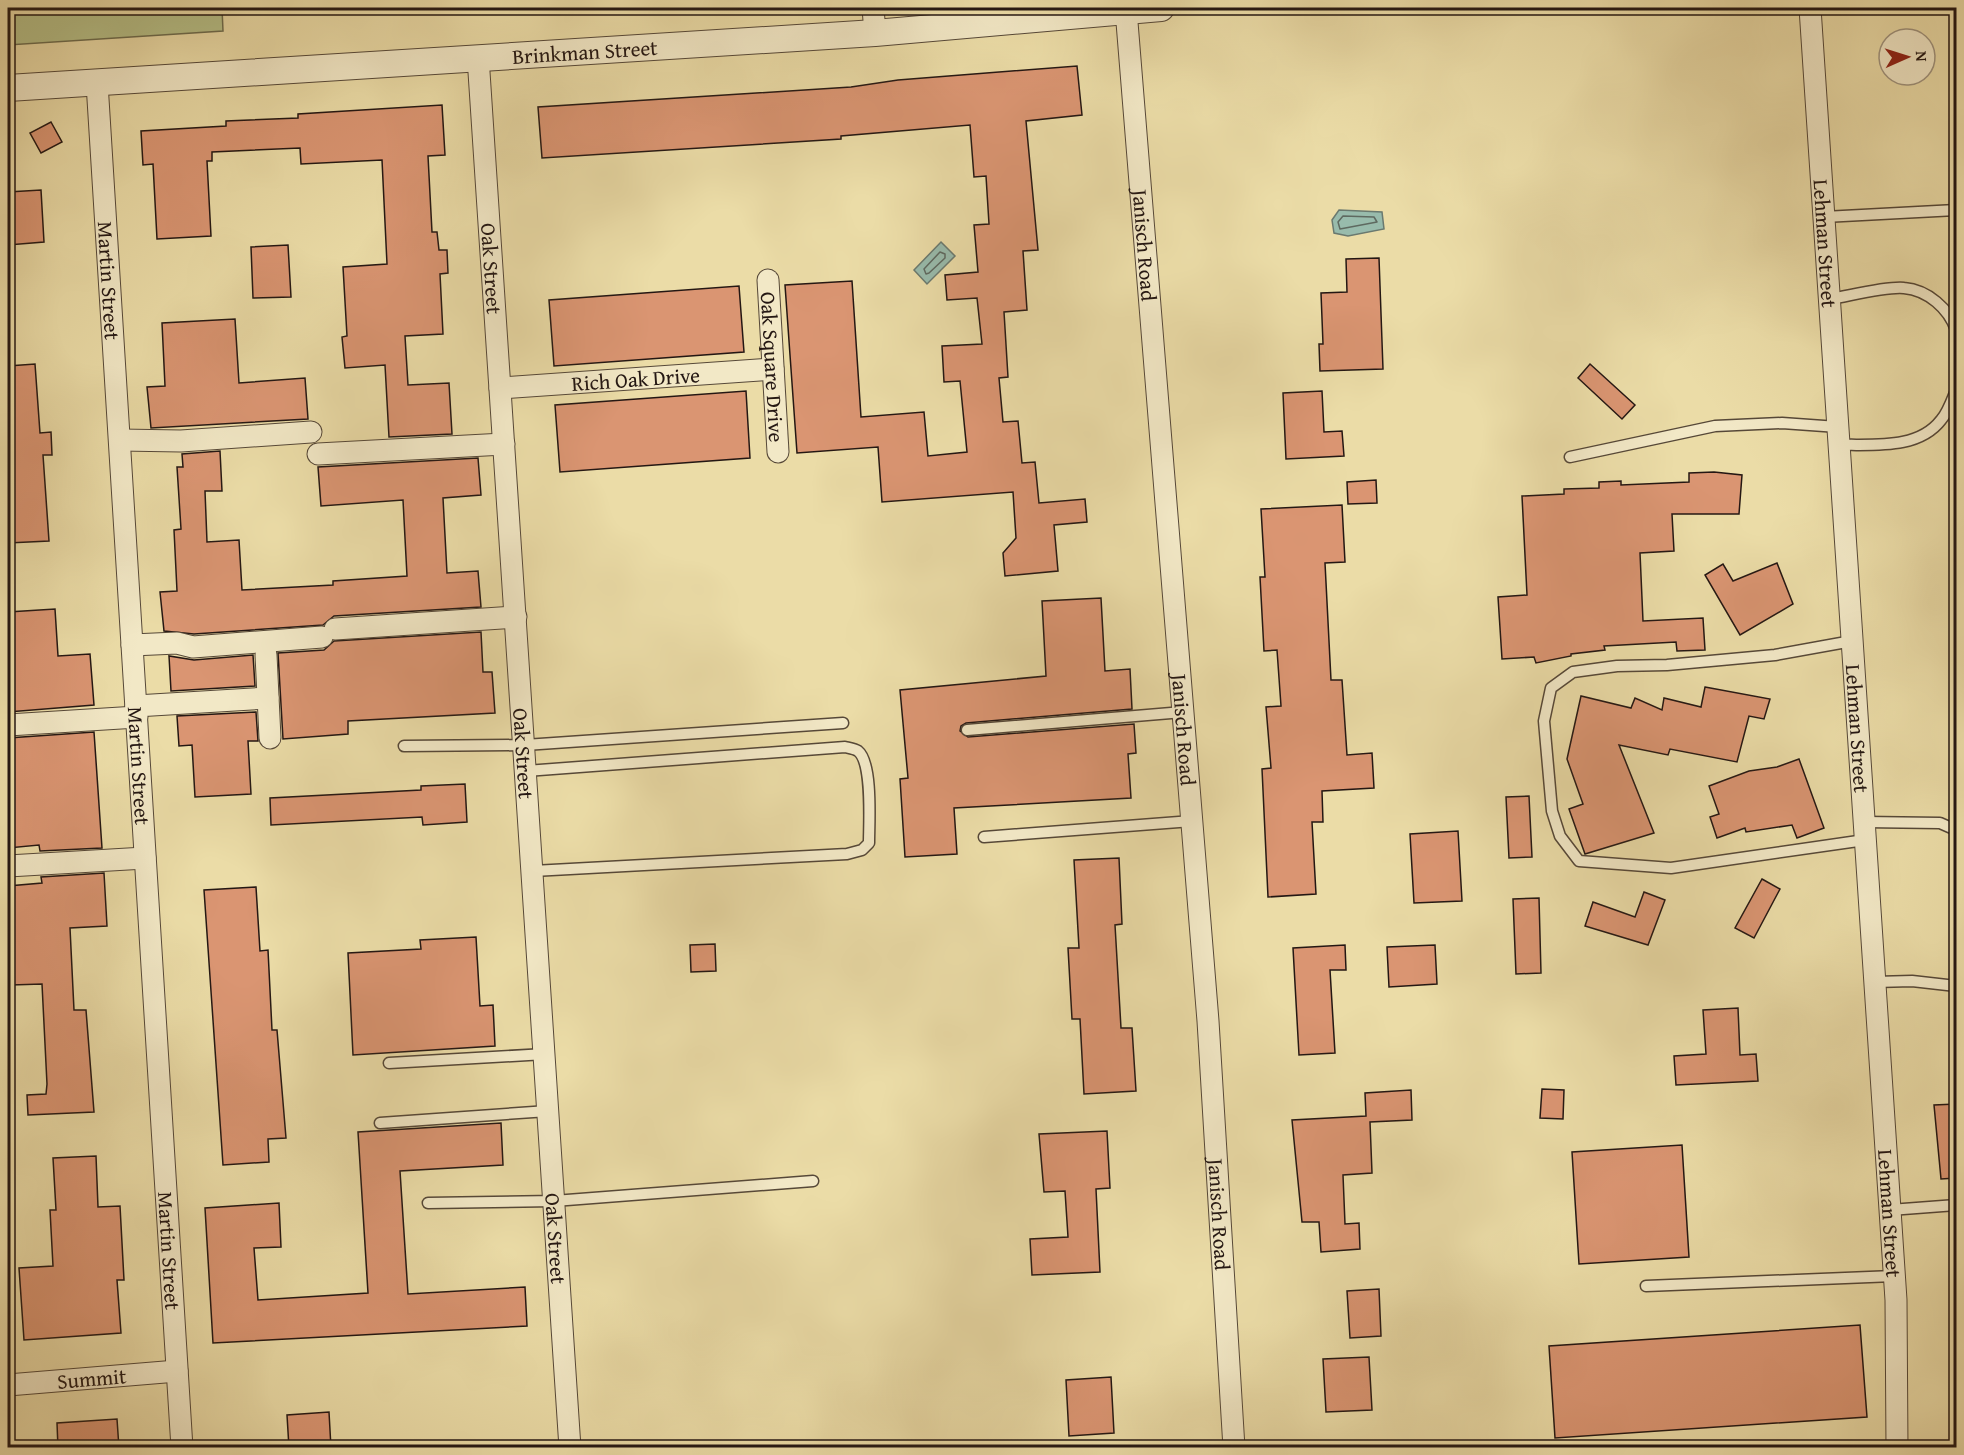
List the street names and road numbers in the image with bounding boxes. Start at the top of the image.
street label: Brinkman Street [511,31,659,71]
street label: Lehman Street [1806,178,1845,309]
street label: Janisch Road [1125,185,1165,303]
street label: Martin Street [90,220,129,341]
street label: Oak Street [474,222,511,316]
street label: Oak Square Drive [753,291,793,443]
street label: Rich Oak Drive [570,359,701,398]
street label: Lehman Street [1838,663,1878,794]
street label: Janisch Road [1164,670,1204,787]
street label: Martin Street [120,705,159,826]
street label: Oak Street [506,707,543,801]
street label: Lehman Street [1870,1148,1910,1279]
street label: Janisch Road [1201,1154,1239,1272]
street label: Martin Street [151,1191,189,1312]
street label: Oak Street [538,1192,575,1286]
street label: Summit [56,1360,128,1396]

